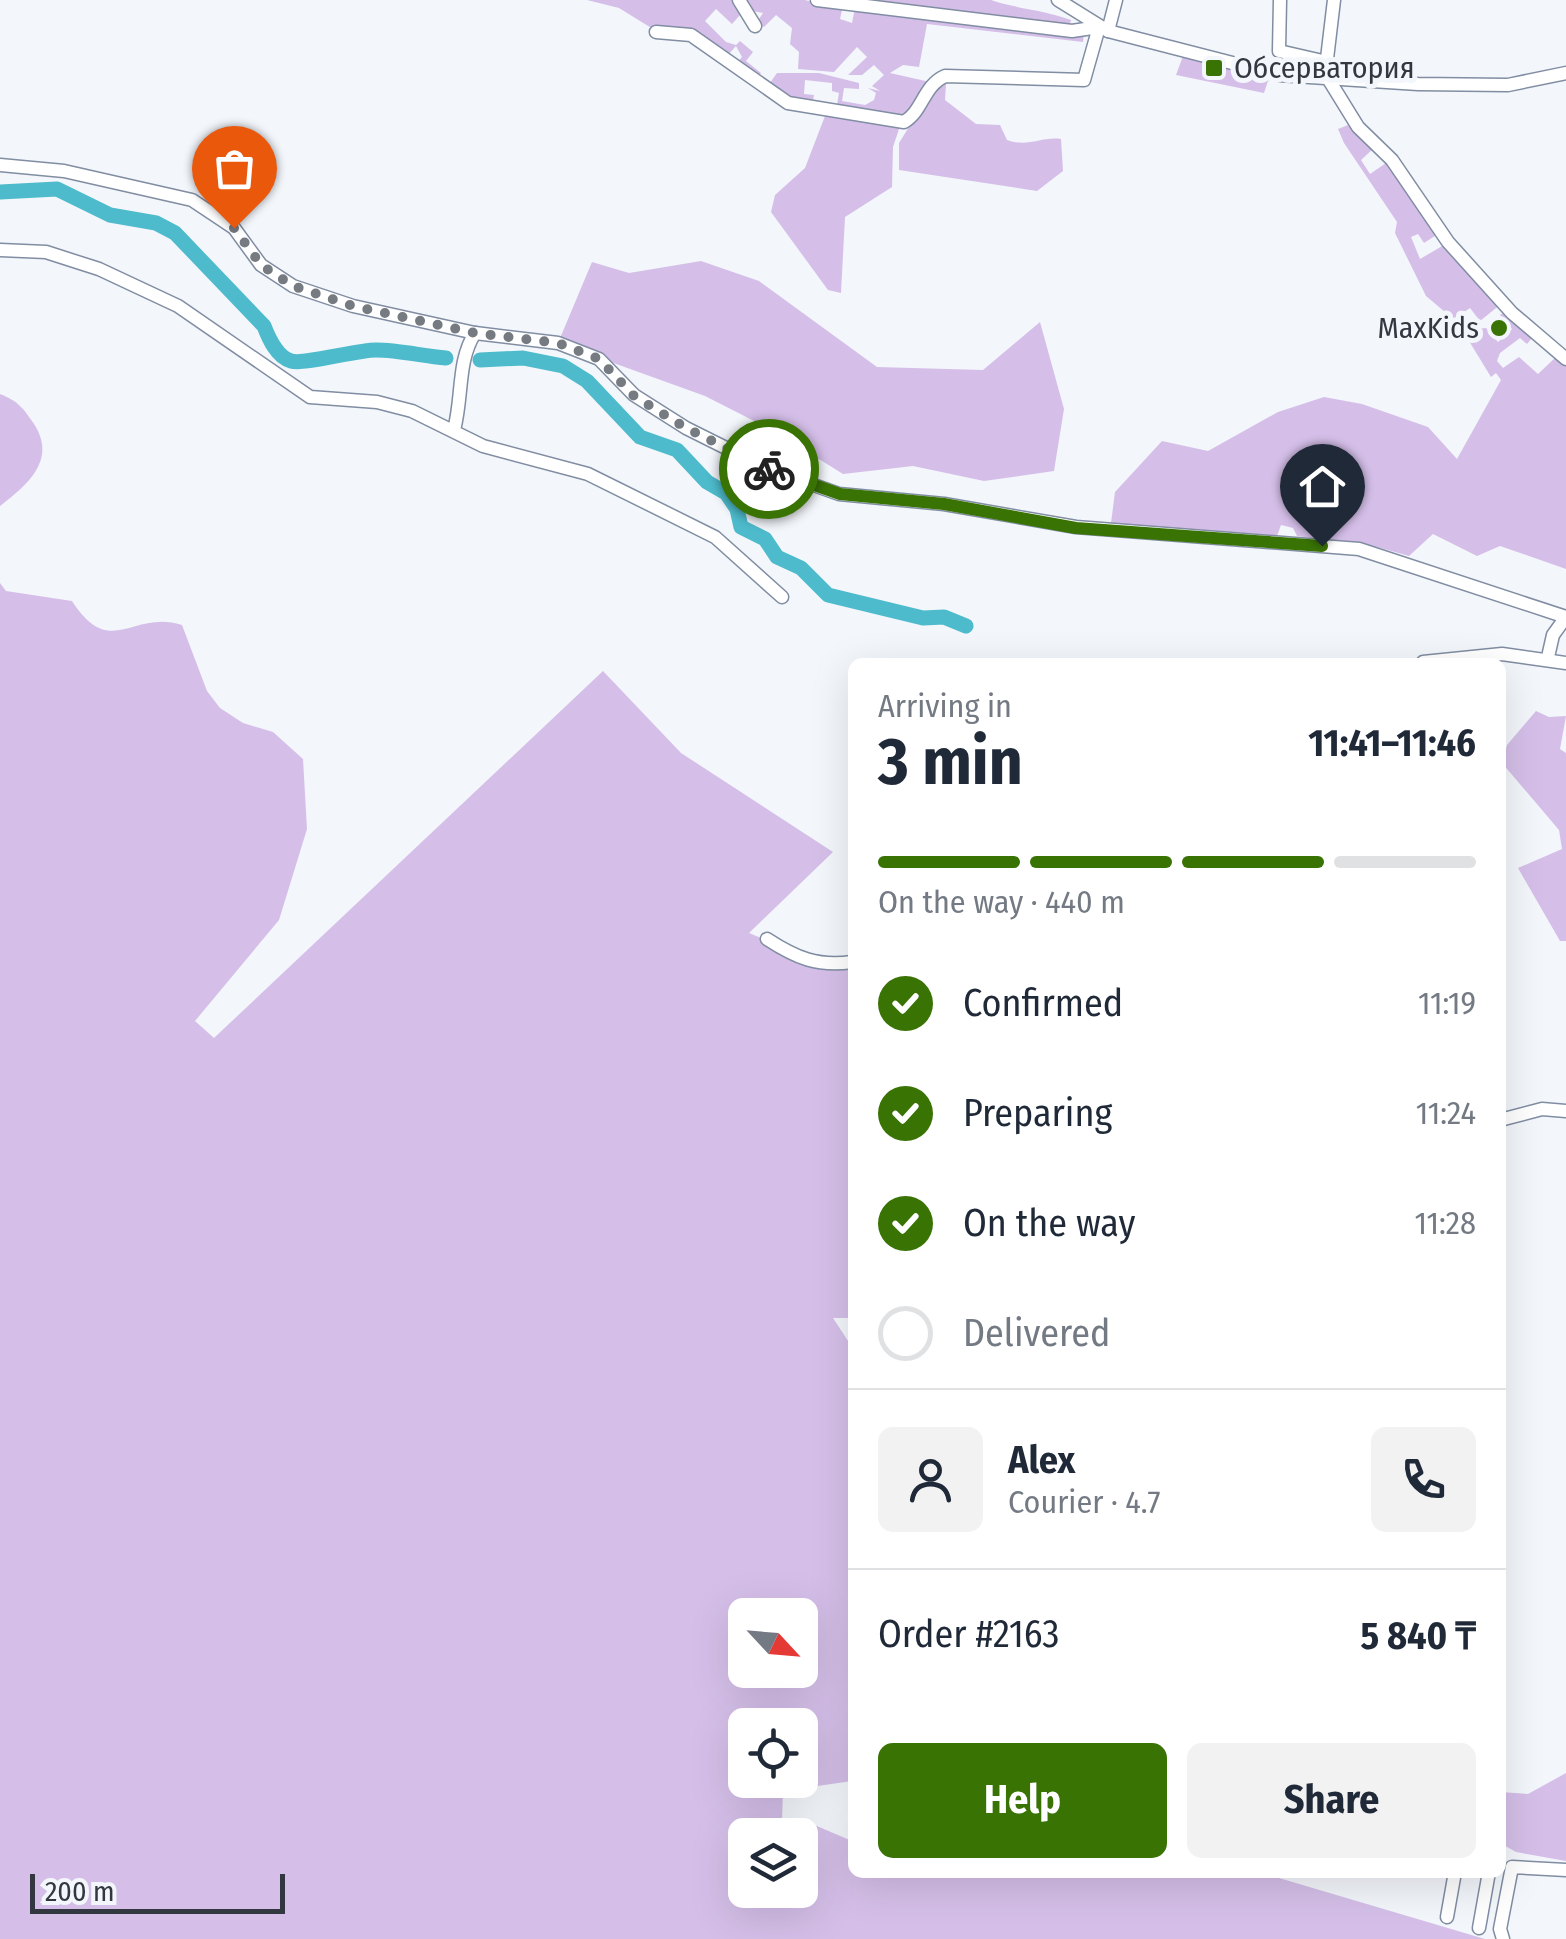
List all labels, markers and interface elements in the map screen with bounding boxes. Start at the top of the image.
place label: Обсерватория [1234,50,1415,86]
marker: Обсерватория [1203,57,1225,79]
pin [192,126,277,229]
icon: bag [207,141,262,196]
place label: MaxKids [1378,310,1479,346]
marker: MaxKids [1488,317,1510,339]
courier [719,419,819,519]
icon: bike [742,442,797,497]
pin [1280,444,1365,547]
icon: home [1295,459,1350,514]
text: Arriving in [878,687,1012,725]
text: 11:41–11:46 [1308,720,1476,766]
text: 3 min [878,723,1023,801]
text: On the way · 440 m [878,883,1125,921]
icon: check [878,976,933,1031]
text: Confirmed [963,980,1123,1026]
text: 11:19 [1418,984,1476,1022]
icon: check [878,1086,933,1141]
text: Preparing [963,1090,1112,1136]
text: 11:24 [1416,1094,1476,1132]
icon: check [878,1196,933,1251]
text: On the way [963,1200,1135,1246]
text: 11:28 [1415,1204,1476,1242]
text: Delivered [963,1310,1110,1356]
button: person [878,1427,983,1532]
button: phone [1371,1427,1476,1532]
text: Alex [1008,1437,1075,1483]
text: Courier · 4.7 [1008,1483,1160,1521]
north arrow [728,1598,818,1688]
map controls [728,1598,818,1908]
text: Order #2163 [878,1611,1059,1657]
text: 5 840 ₸ [1360,1613,1476,1659]
button: locate [728,1708,818,1798]
button: Help [878,1743,1167,1858]
button: Share [1187,1743,1476,1858]
button: layers [728,1818,818,1908]
scale bar [30,1869,285,1914]
text: 200 m [45,1875,115,1908]

